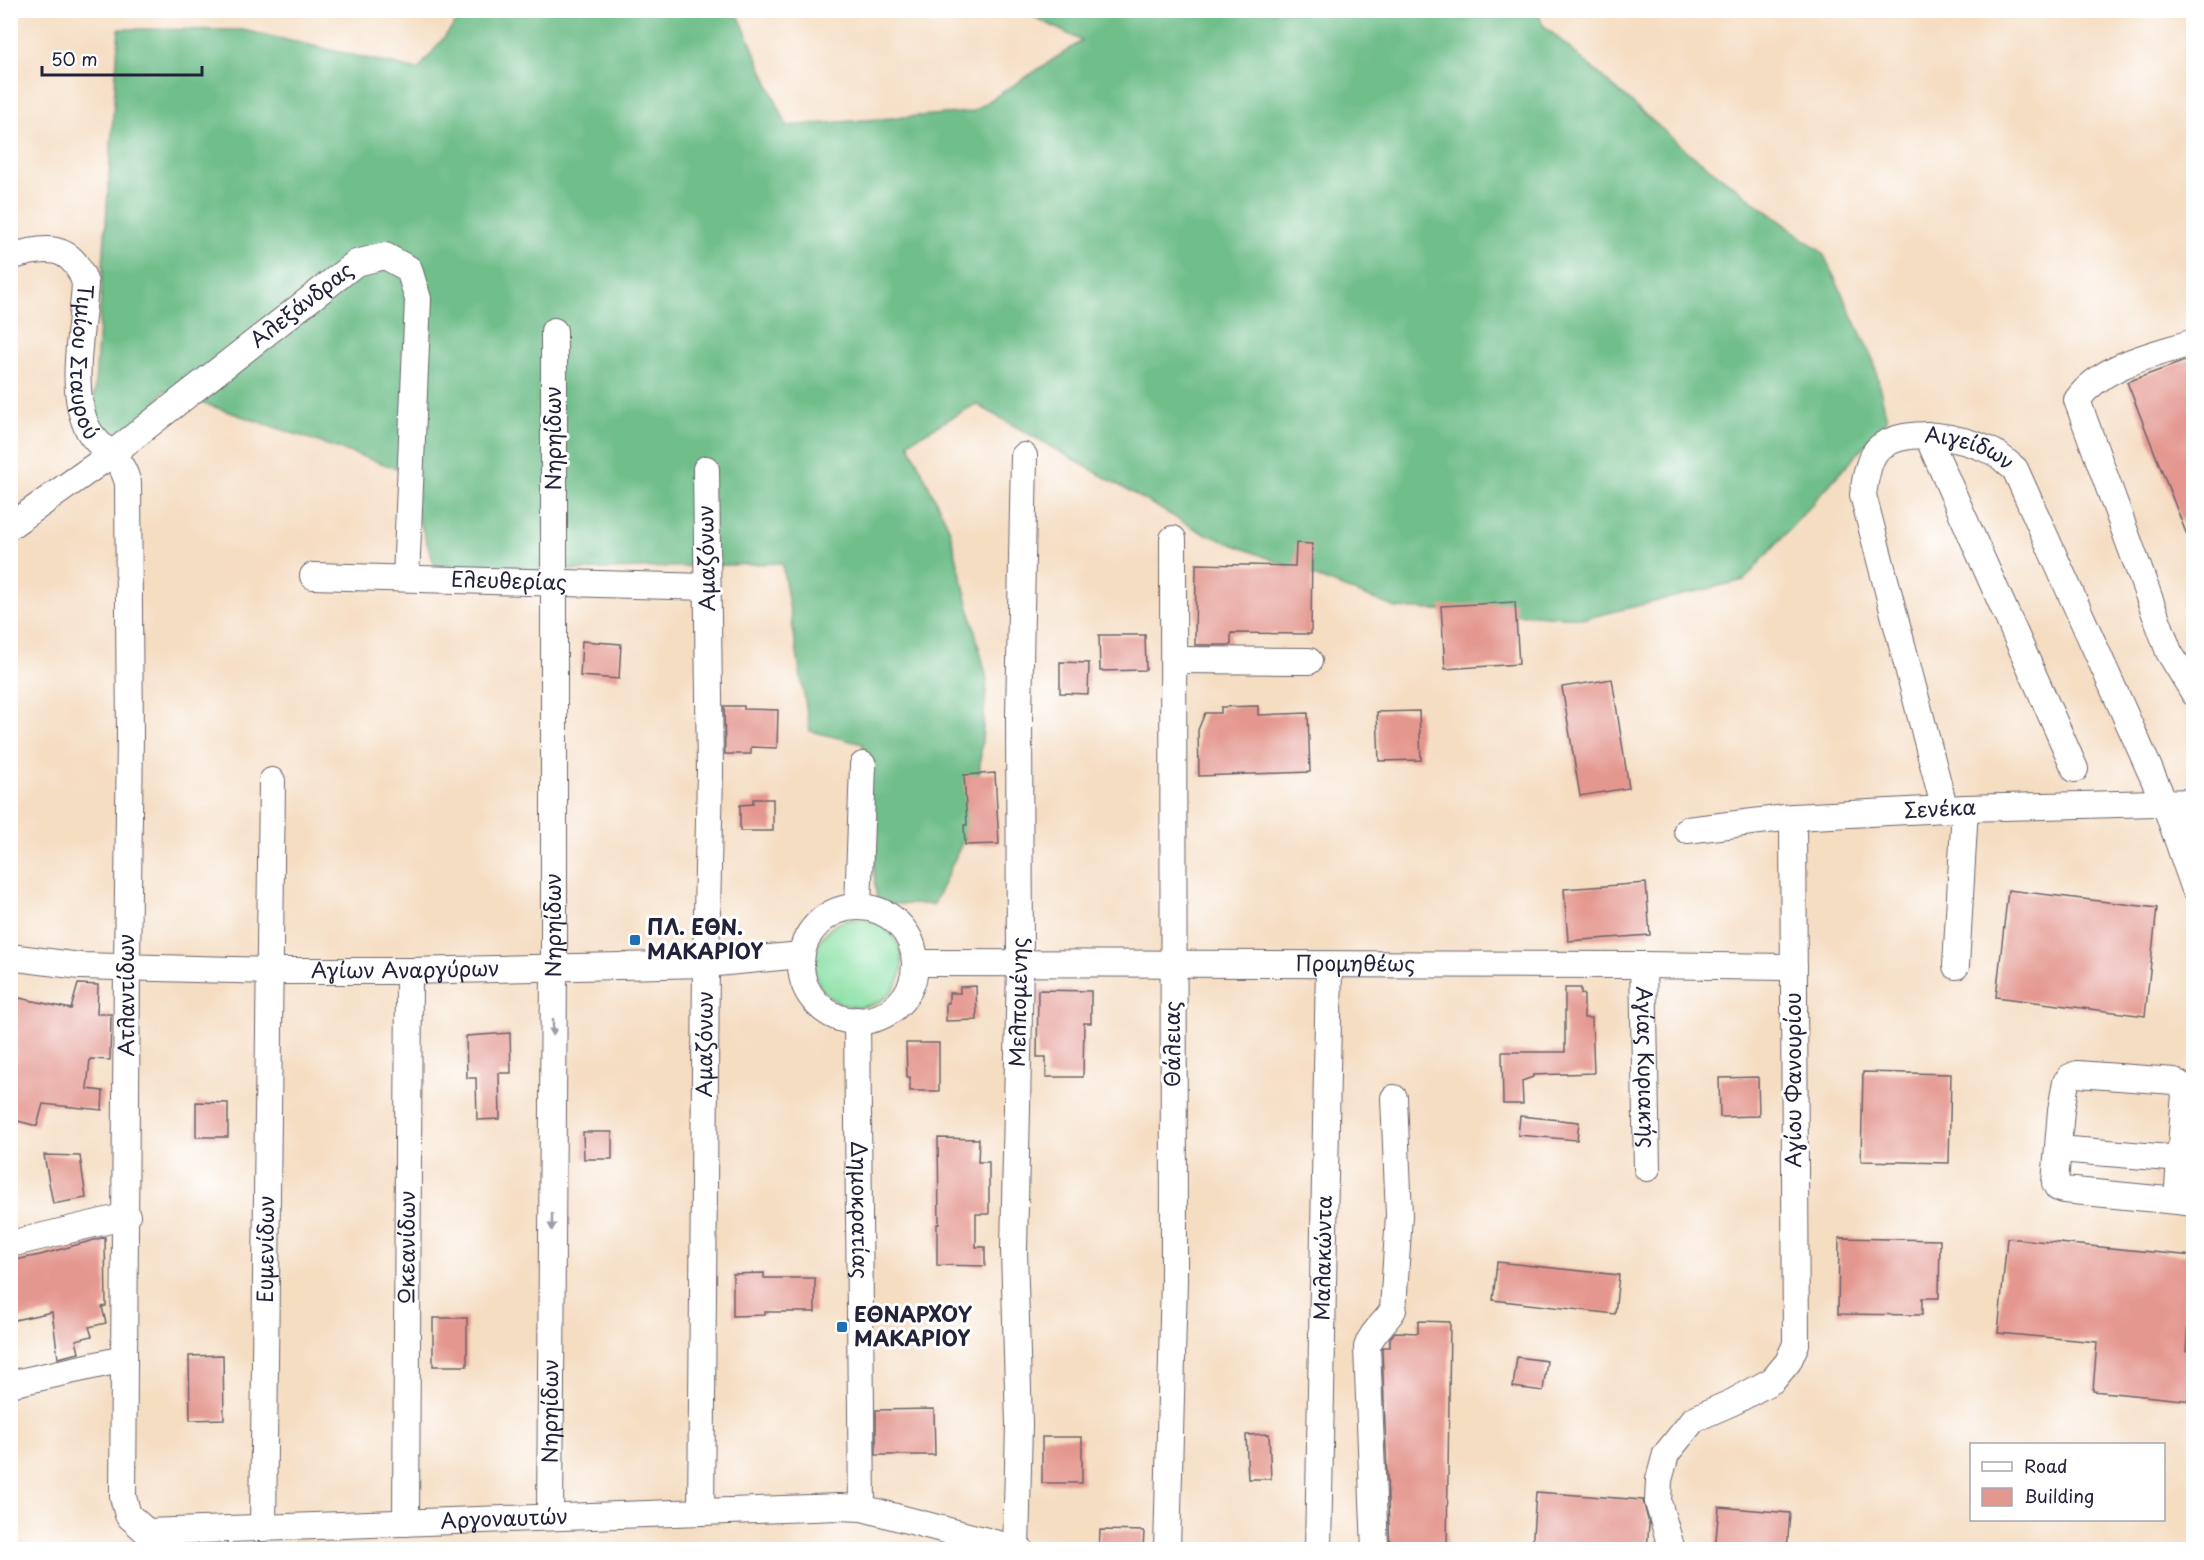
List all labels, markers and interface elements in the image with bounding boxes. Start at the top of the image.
scale bar [42,39,202,77]
text: 50 m [51,45,98,72]
street label: Αλεξάνδρας [242,253,359,354]
street label: Τιμίου Σταυρού [63,283,108,445]
street label: Νηρηίδων [536,386,568,490]
street label: Αιγείδων [1924,417,2023,476]
street label: Αμαζόνων [688,504,722,612]
street label: Ελευθερίας [451,562,568,597]
street label: Σενέκα [1903,790,1977,825]
street label: Νηρηίδων [536,873,568,977]
place label: ΠΛ. ΕΘΝ. ΜΑΚΑΡΙΟΥ [647,910,763,966]
street label: Ατλαντίδων [109,933,141,1057]
marker: ΠΛ. ΕΘΝ. ΜΑΚΑΡΙΟΥ [628,933,642,947]
street label: Μελπομένης [1000,937,1034,1067]
street label: Προμηθέως [1295,946,1415,978]
street label: Αγίων Αναργύρων [311,951,500,985]
street label: Αγίας Κυριακής [1629,986,1665,1148]
street label: Αμαζόνων [687,990,720,1098]
street label: Αγίου Φανουρίου [1776,992,1808,1168]
street label: Θάλειας [1155,1001,1187,1087]
one-way arrow [549,1018,558,1037]
street label: Δημοκρατίας [844,1141,878,1279]
street label: Ωκεανίδων [389,1190,422,1304]
street label: Ευμενίδων [248,1195,281,1303]
street label: Μαλακώντα [1304,1195,1339,1321]
one-way arrow [547,1213,557,1232]
place label: ΕΘΝΑΡΧΟΥ ΜΑΚΑΡΙΟΥ [854,1297,973,1353]
marker: ΕΘΝΑΡΧΟΥ ΜΑΚΑΡΙΟΥ [835,1320,849,1334]
street label: Νηρηίδων [532,1359,565,1463]
legend [1970,1443,2165,1521]
text: Road [2024,1452,2068,1479]
text: Building [2024,1482,2094,1509]
street label: Αργοναυτών [440,1499,569,1535]

